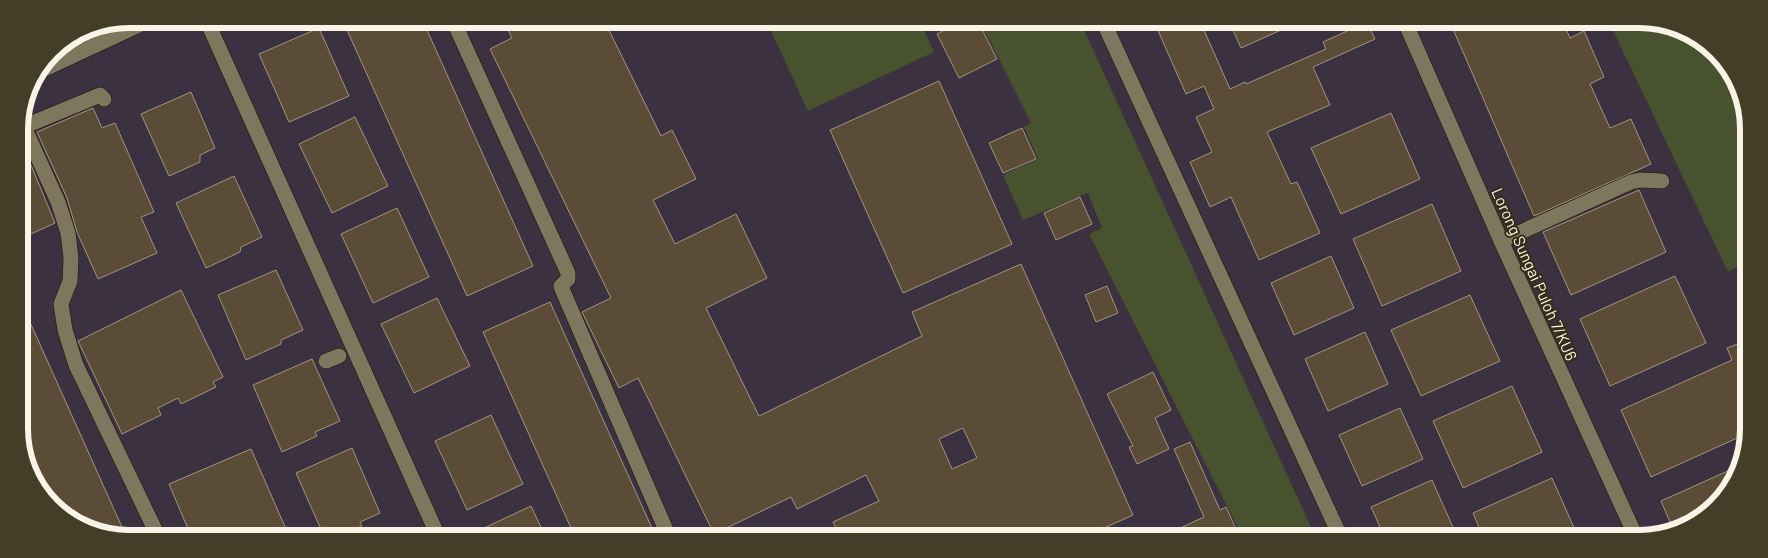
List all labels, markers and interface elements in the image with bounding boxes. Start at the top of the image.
street label: Lorong Sungai Puloh 7/KU6 [1488,185,1582,363]

